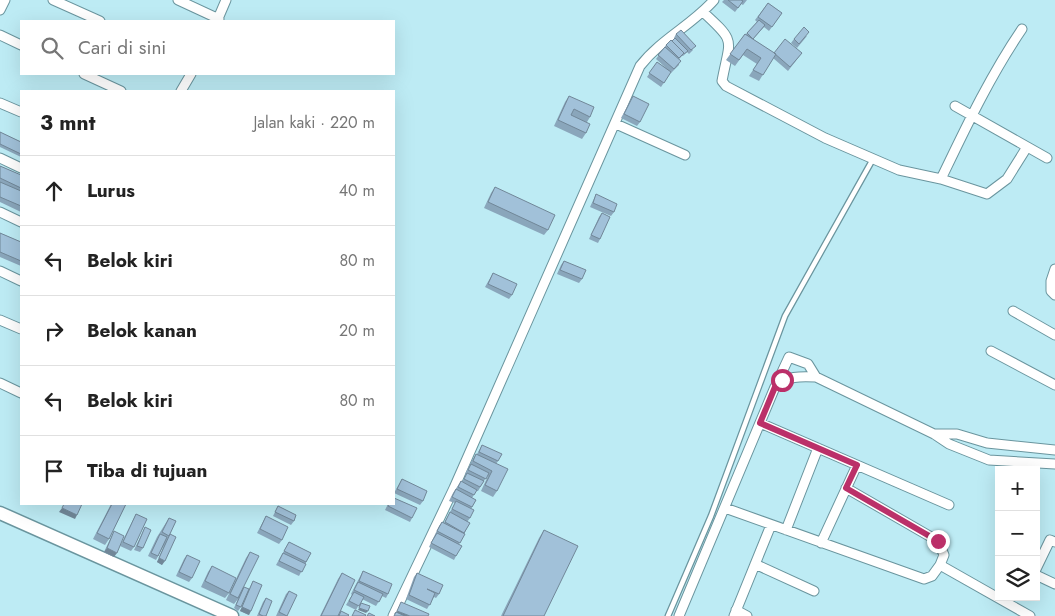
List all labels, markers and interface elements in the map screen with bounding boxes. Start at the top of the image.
search box [20,20,395,75]
icon: search [38,34,66,62]
text: Cari di sini [78,34,166,61]
text: 3 mnt [40,108,95,138]
text: Jalan kaki · 220 m [253,111,375,134]
icon: ahead [40,177,68,205]
text: Lurus [87,177,135,204]
text: 40 m [339,179,375,202]
icon: left [40,247,68,275]
text: Belok kiri [87,247,173,274]
text: 80 m [339,249,375,272]
icon: right [40,317,68,345]
text: Belok kanan [87,317,197,344]
text: 20 m [339,319,375,342]
route start [771,369,794,392]
icon: left [40,387,68,415]
text: Belok kiri [87,387,173,414]
text: 80 m [339,389,375,412]
icon: arrive [40,457,68,485]
text: Tiba di tujuan [87,457,207,484]
map controls [995,466,1040,601]
button: + [995,466,1040,511]
button: − [995,511,1040,556]
route end [927,530,950,553]
button: layers [995,556,1040,601]

